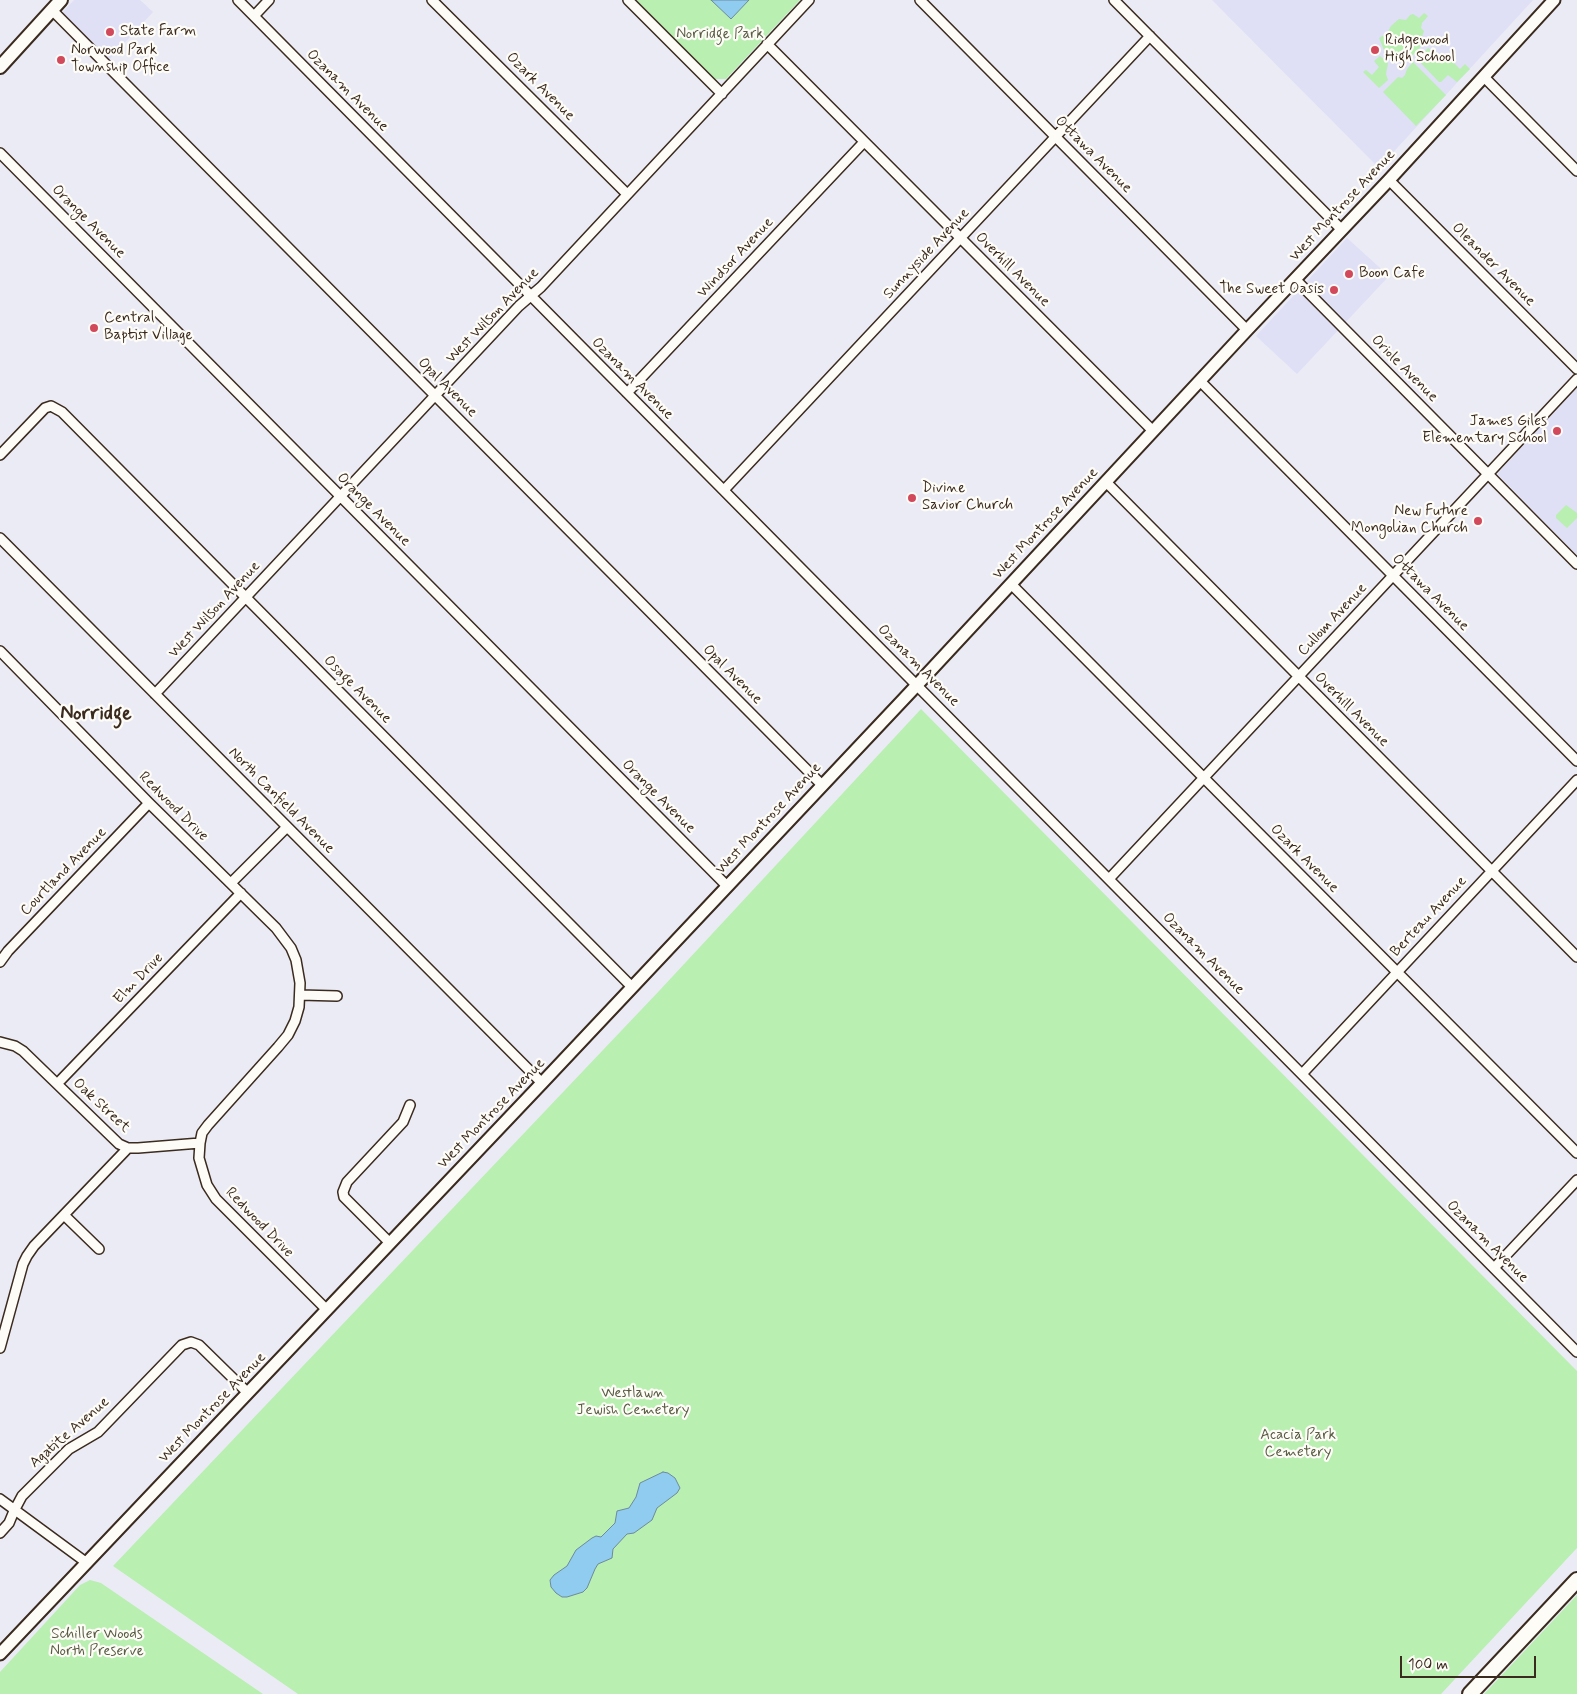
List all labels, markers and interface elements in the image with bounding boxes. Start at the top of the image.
place label: State Farm [120,23,196,41]
marker: State Farm [104,26,116,38]
park label: Norridge Park [676,26,764,44]
place label: Ridgewood High School [1385,32,1455,67]
place label: Norwood Park Township Office [71,42,170,77]
marker: Ridgewood High School [1369,44,1381,56]
street label: Ozanam Avenue [302,46,392,136]
street label: Ozark Avenue [502,49,578,125]
marker: Norwood Park Township Office [55,54,67,66]
street label: Ottawa Avenue [1051,113,1135,197]
street label: West Montrose Avenue [1286,146,1400,266]
street label: Orange Avenue [47,181,129,263]
street label: Sunnyside Avenue [880,205,974,303]
street label: Windsor Avenue [694,214,778,302]
street label: Oleander Avenue [1447,219,1539,311]
street label: Overhill Avenue [971,229,1053,311]
street label: West Wilson Avenue [443,264,543,368]
place label: Boon Cafe [1359,265,1425,283]
marker: Boon Cafe [1343,268,1355,280]
place label: The Sweet Oasis [1219,281,1324,299]
marker: The Sweet Oasis [1328,284,1340,296]
place label: Central Baptist Village [104,310,193,345]
marker: Central Baptist Village [88,322,100,334]
street label: Oriole Avenue [1367,332,1441,406]
street label: Ozanam Avenue [587,334,677,424]
street label: Opal Avenue [413,354,481,422]
place label: James Giles Elementary School [1422,413,1547,448]
marker: James Giles Elementary School [1551,425,1563,437]
street label: West Montrose Avenue [989,464,1103,584]
street label: Orange Avenue [332,469,414,551]
place label: Divine Savior Church [922,480,1013,515]
marker: Divine Savior Church [906,492,918,504]
place label: New Future Mongolian Church [1351,503,1468,538]
marker: New Future Mongolian Church [1472,515,1484,527]
street label: Ottawa Avenue [1388,551,1472,635]
street label: West Wilson Avenue [165,558,265,662]
street label: Cullom Avenue [1295,580,1371,660]
street label: Ozanam Avenue [873,621,963,711]
street label: Opal Avenue [698,641,766,709]
street label: Osage Avenue [319,652,395,728]
street label: Overhill Avenue [1310,669,1392,751]
district label: Norridge [60,703,132,727]
street label: North Canfield Avenue [224,744,338,858]
street label: Orange Avenue [617,756,699,838]
street label: West Montrose Avenue [712,759,826,879]
street label: Redwood Drive [134,768,212,846]
street label: Ozark Avenue [1266,821,1342,897]
street label: Courtland Avenue [17,824,111,920]
street label: Berteau Avenue [1387,873,1471,961]
street label: Ozanam Avenue [1158,909,1248,999]
street label: Elm Drive [110,950,168,1008]
street label: West Montrose Avenue [435,1055,549,1173]
street label: Oak Street [69,1075,133,1137]
street label: Redwood Drive [221,1184,297,1262]
street label: Ozanam Avenue [1442,1197,1532,1287]
street label: West Montrose Avenue [156,1349,270,1467]
park label: Westlawn Jewish Cemetery [577,1385,689,1420]
street label: Agatite Avenue [26,1394,114,1472]
park label: Acacia Park Cemetery [1260,1427,1336,1462]
park label: Schiller Woods North Preserve [50,1626,144,1661]
scale bar [1402,1646,1538,1678]
text: 100 m [1408,1655,1448,1675]

